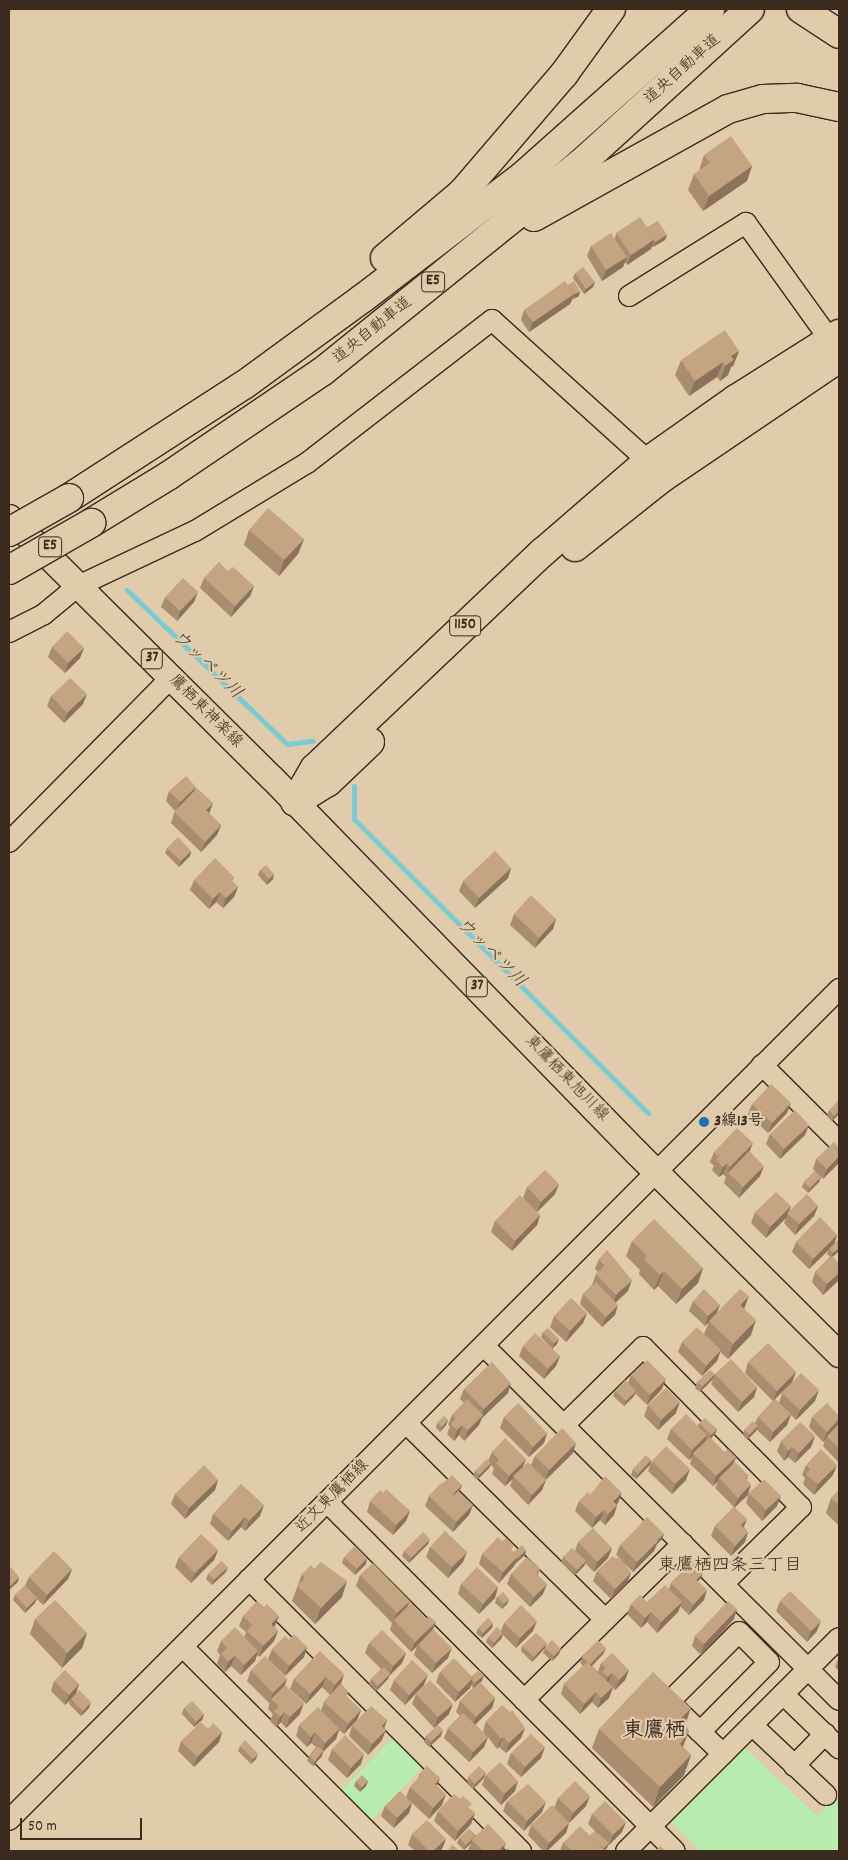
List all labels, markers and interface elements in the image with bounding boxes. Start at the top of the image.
street label: 道央自動車道 [641,31,725,109]
road number: E5 [420,270,446,294]
street label: 道央自動車道 [330,293,416,369]
road number: E5 [38,534,62,560]
road number: 1150 [449,614,481,638]
water label: ウッペツ川 [166,627,246,705]
road number: 37 [141,646,163,672]
street label: 鷹栖東神楽線 [164,671,246,753]
water label: ウッペツ川 [451,915,529,993]
road number: 37 [466,974,488,1000]
street label: 東鷹栖東旭川線 [520,1032,612,1126]
place label: 3線13号 [714,1112,764,1132]
marker: 3線13号 [698,1116,710,1128]
street label: 近文東鷹栖線 [292,1456,374,1538]
district label: 東鷹栖四条三丁目 [658,1556,802,1578]
district label: 東鷹栖 [623,1719,685,1745]
scale bar [22,1808,145,1840]
text: 50 m [28,1816,57,1838]

